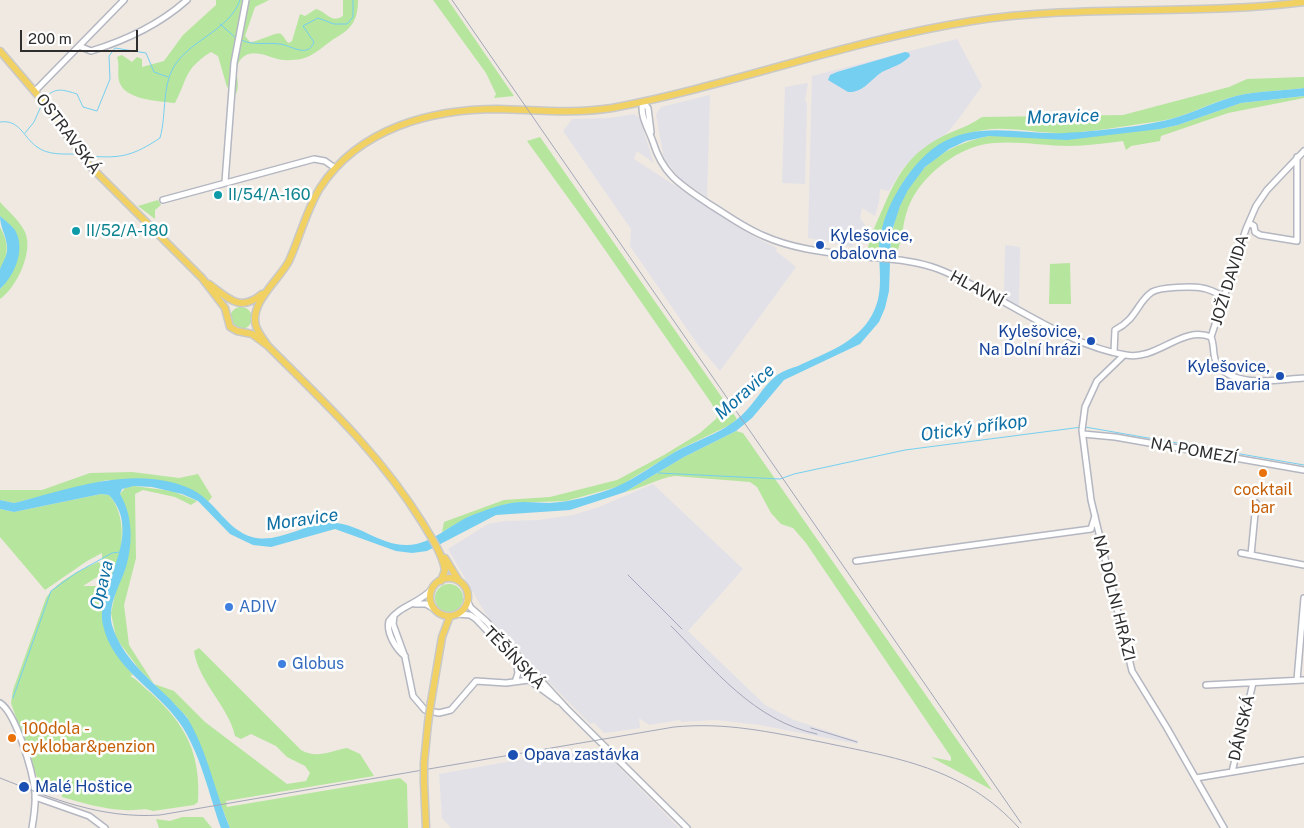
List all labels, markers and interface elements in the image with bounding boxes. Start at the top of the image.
scale bar [22,20,140,52]
text: 200 m [28,30,72,47]
street label: OSTRAVSKÁ [32,90,104,178]
water label: Moravice [1026,105,1100,129]
place label: II/54/A-160 [228,185,310,205]
marker: II/54/A-160 [212,189,224,201]
place label: II/52/A-180 [86,221,168,241]
marker: II/52/A-180 [70,225,82,237]
place label: Kylešovice, obalovna [830,226,913,264]
street label: JOŽI DAVIDA [1207,232,1253,328]
marker: Kylešovice, obalovna [814,239,826,251]
street label: HLAVNÍ [947,267,1007,311]
place label: Kylešovice, Na Dolní hrázi [979,322,1081,360]
marker: Kylešovice, Na Dolní hrázi [1085,335,1097,347]
place label: Kylešovice, Bavaria [1187,357,1270,395]
water label: Moravice [711,360,779,424]
marker: Kylešovice, Bavaria [1274,370,1286,382]
water label: Otický příkop [919,410,1029,446]
street label: NA POMEZÍ [1149,434,1239,468]
marker: cocktail bar [1257,467,1269,479]
place label: cocktail bar [1234,480,1292,518]
water label: Moravice [264,504,340,536]
street label: NA DOLNI HRÁZI [1089,533,1139,663]
water label: Opava [86,558,118,612]
place label: ADIV [239,597,277,617]
marker: ADIV [223,601,235,613]
street label: TĚŠÍNSKÁ [479,623,549,693]
place label: Globus [292,654,344,674]
marker: Globus [276,658,288,670]
street label: DÁNSKÁ [1225,693,1259,763]
place label: 100dola - cyklobar&penzion [22,719,155,757]
marker: 100dola - cyklobar&penzion [6,732,18,744]
place label: Opava zastávka [524,745,639,765]
marker: Opava zastávka [506,748,520,762]
place label: Malé Hoštice [35,777,132,797]
marker: Malé Hoštice [17,780,31,794]

